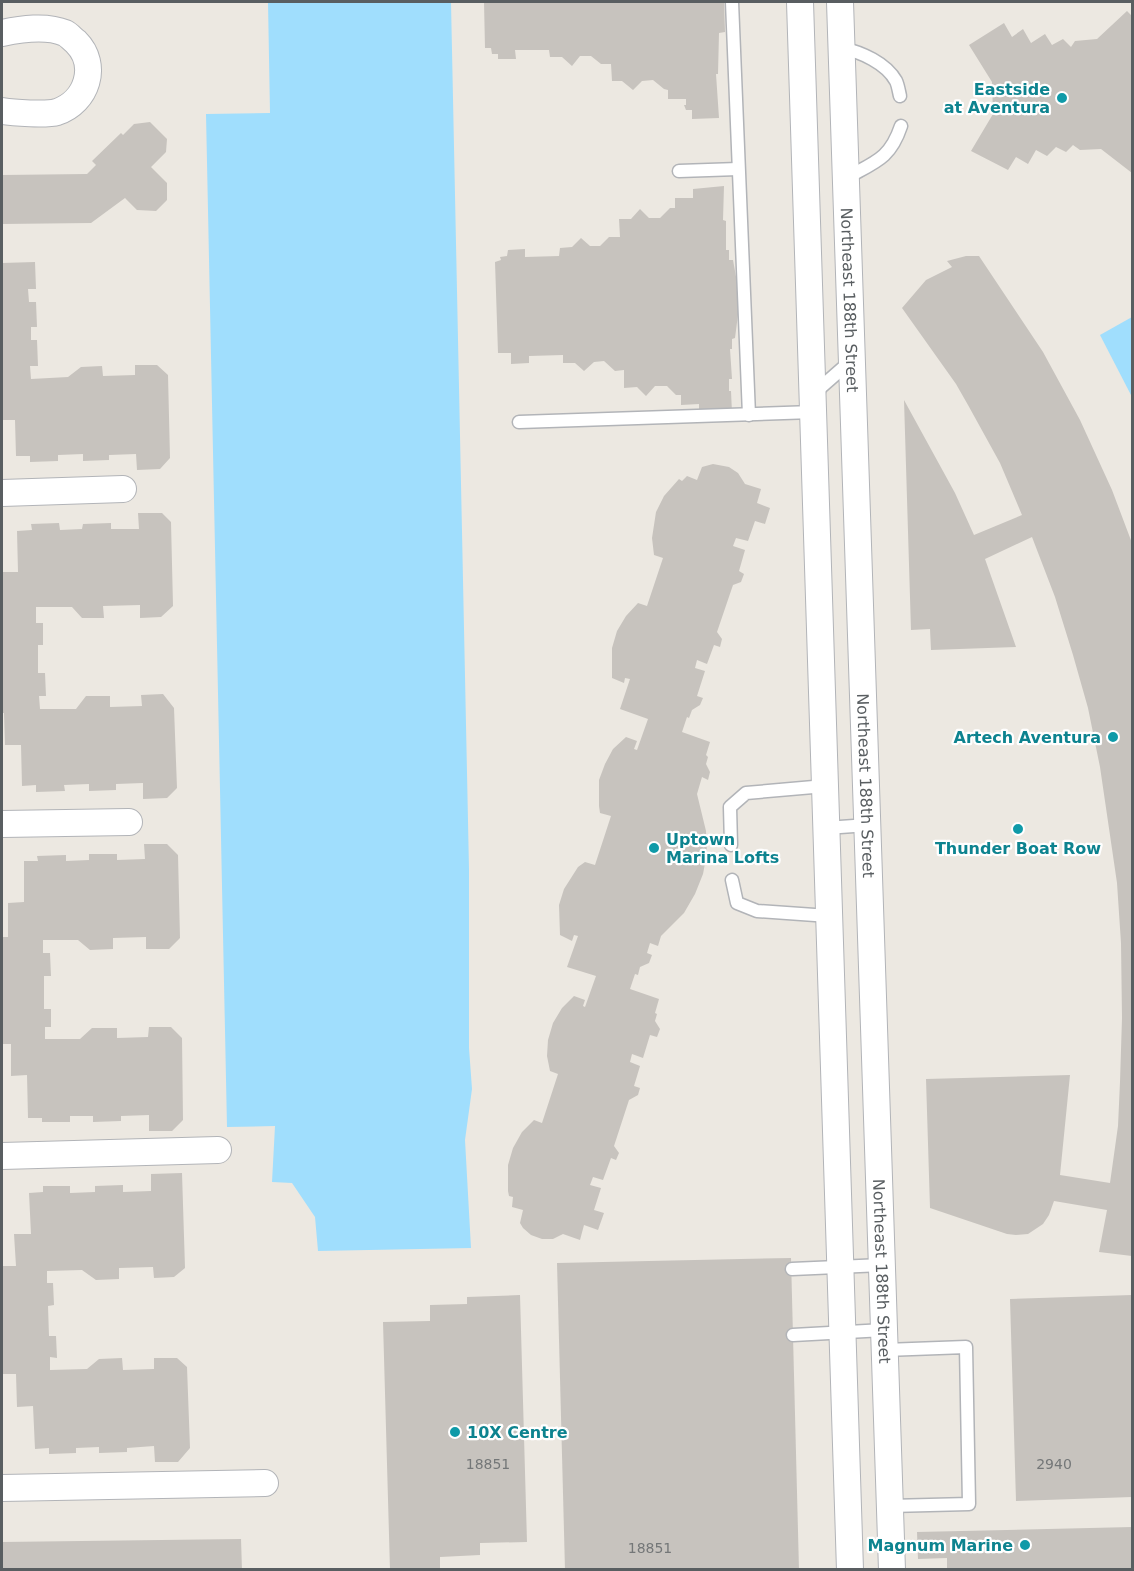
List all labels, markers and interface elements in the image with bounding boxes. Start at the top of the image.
place label: Eastside at Aventura [944,80,1050,117]
marker: Eastside at Aventura [1055,91,1069,105]
street label: Northeast 188th Street [837,207,862,393]
street label: Northeast 188th Street [853,693,878,878]
place label: Artech Aventura [954,728,1101,747]
marker: Artech Aventura [1106,730,1120,744]
marker: Thunder Boat Row [1011,822,1025,836]
place label: Uptown Marina Lofts [666,830,779,867]
place label: Thunder Boat Row [935,839,1101,858]
marker: Uptown Marina Lofts [647,841,661,855]
street label: Northeast 188th Street [869,1179,894,1364]
place label: 10X Centre [467,1423,568,1442]
marker: 10X Centre [448,1425,462,1439]
house number: 18851 [466,1456,510,1472]
house number: 2940 [1036,1456,1072,1472]
place label: Magnum Marine [867,1536,1013,1555]
marker: Magnum Marine [1018,1538,1032,1552]
house number: 18851 [628,1540,672,1556]

